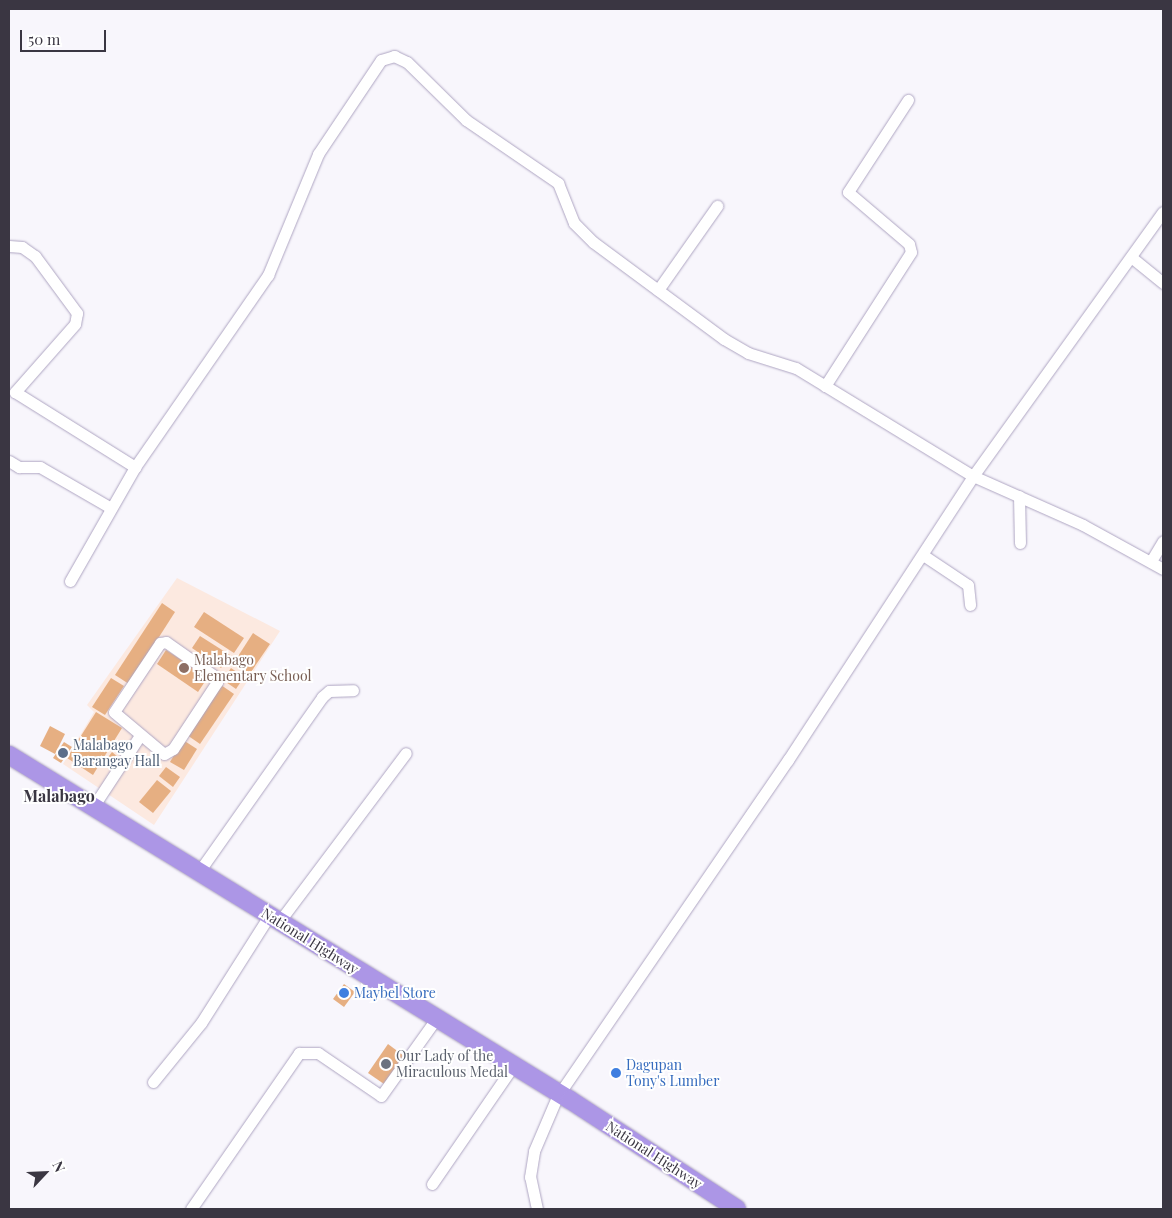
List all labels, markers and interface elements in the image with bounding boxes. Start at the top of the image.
scale bar [22,20,109,52]
text: 50 m [28,29,60,49]
place label: Malabago Elementary School [194,652,312,684]
marker: Malabago Elementary School [178,662,190,674]
place label: Malabago Barangay Hall [73,737,160,770]
marker: Malabago Barangay Hall [57,747,69,759]
district label: Malabago [23,786,95,806]
street label: National Highway [259,904,361,978]
place label: Maybel Store [354,985,436,1001]
marker: Maybel Store [338,987,350,999]
place label: Our Lady of the Miraculous Medal [396,1048,508,1080]
place label: Dagupan Tony's Lumber [626,1057,719,1090]
marker: Our Lady of the Miraculous Medal [380,1058,392,1070]
marker: Dagupan Tony's Lumber [610,1067,622,1079]
street label: National Highway [603,1118,705,1192]
north arrow [20,1148,70,1198]
text: N [48,1158,70,1175]

